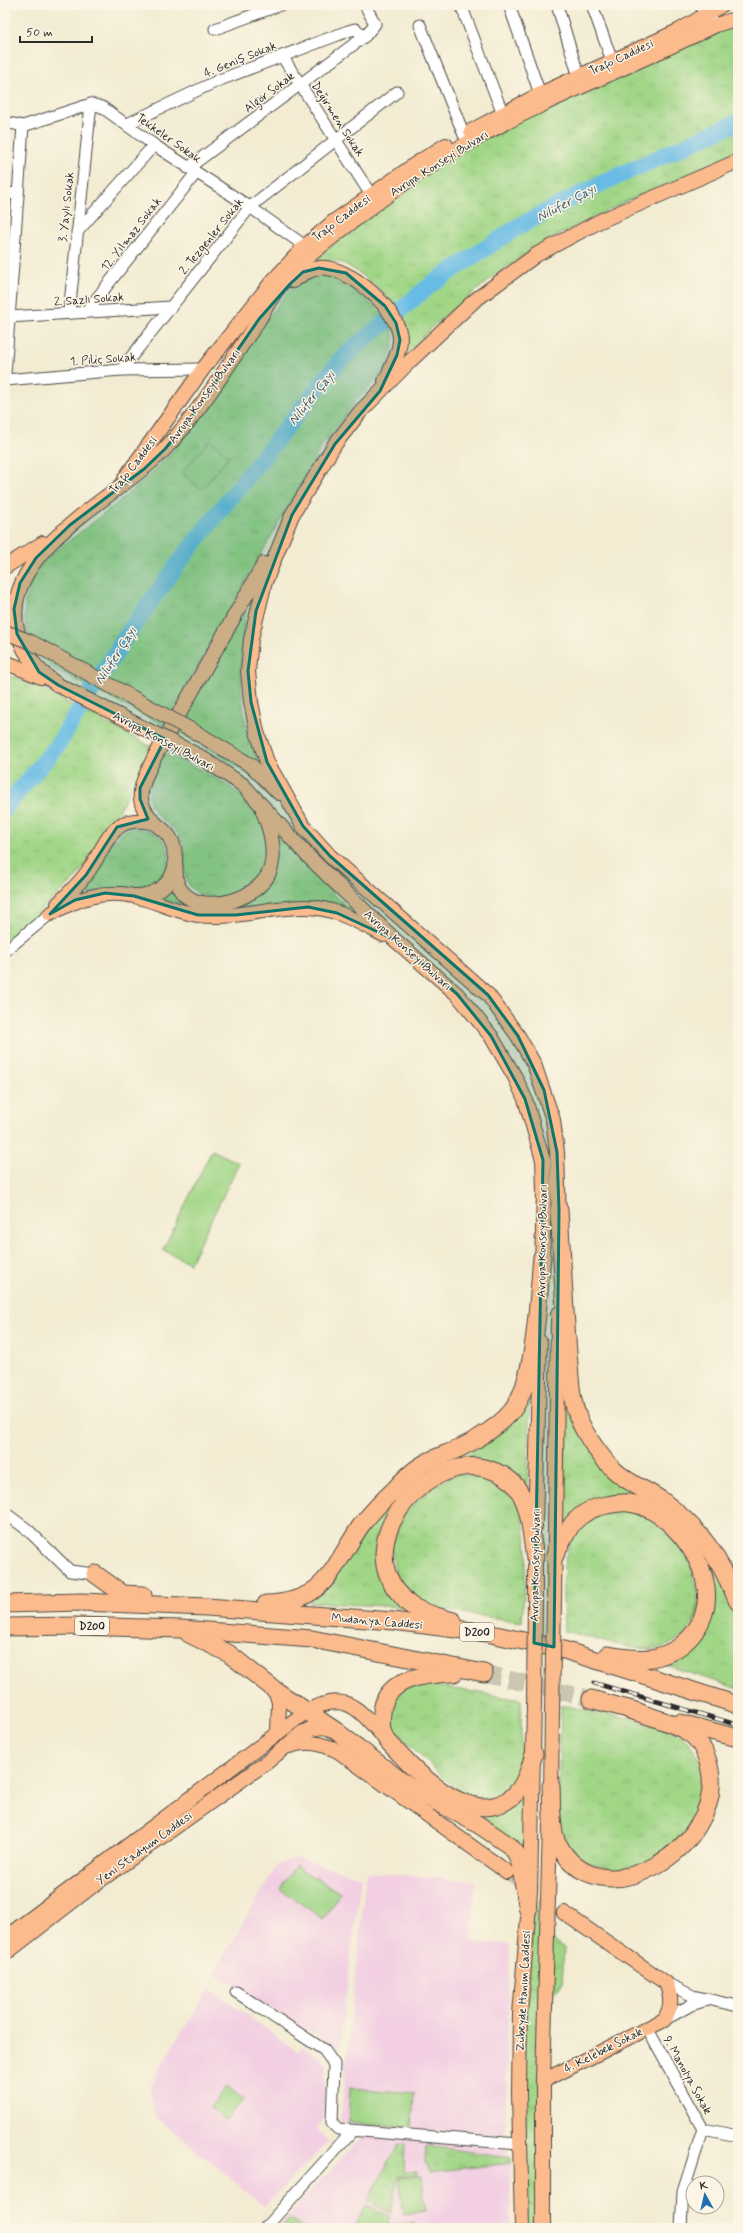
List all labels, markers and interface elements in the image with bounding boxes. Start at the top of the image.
scale bar [20,18,92,44]
text: 50 m [26,25,53,41]
street label: Trafo Caddesi [587,36,657,81]
street label: 4. Geniş Sokak [202,38,279,82]
street label: Algör Sokak [241,69,299,118]
street label: Değirmen Sokak [307,79,367,160]
street label: Tekkeler Sokak [133,110,204,167]
street label: Avrupa Konseyi Bulvarı [387,127,492,201]
street label: 3. Yaylı Sokak [55,171,79,243]
water label: Nilüfer Çayı [534,180,600,226]
street label: Trafo Caddesi [309,191,375,247]
street label: 12. Yılmaz Sokak [98,194,166,275]
street label: 2. Tezgenler Sokak [176,195,248,278]
street label: 2. Sazlı Sokak [53,290,125,310]
street label: Avrupa Konseyi Bulvarı [165,346,245,447]
street label: 1. Piliç Sokak [70,350,137,370]
water label: Nilüfer Çayı [285,367,340,429]
street label: Trafo Caddesi [106,433,162,499]
water label: Nilüfer Çayı [91,623,141,688]
street label: Avrupa Konseyi Bulvarı [110,708,217,776]
street label: Avrupa Konseyi Bulvarı [360,907,455,995]
street label: Avrupa Konseyi Bulvarı [534,1184,552,1298]
street label: Avrupa Konseyi Bulvarı [527,1508,545,1622]
street label: Mudanya Caddesi [331,1610,424,1634]
road number: D200 [75,1617,109,1635]
road number: D200 [460,1623,494,1641]
street label: Yeni Stadyum Caddesi [93,1808,196,1889]
street label: Zübeyde Hanım Caddesi [513,1930,535,2052]
street label: 4. Kelebek Sokak [562,2024,645,2077]
street label: 9. Manolya Sokak [659,2033,715,2118]
north arrow [685,2175,725,2215]
text: K [699,2179,709,2194]

